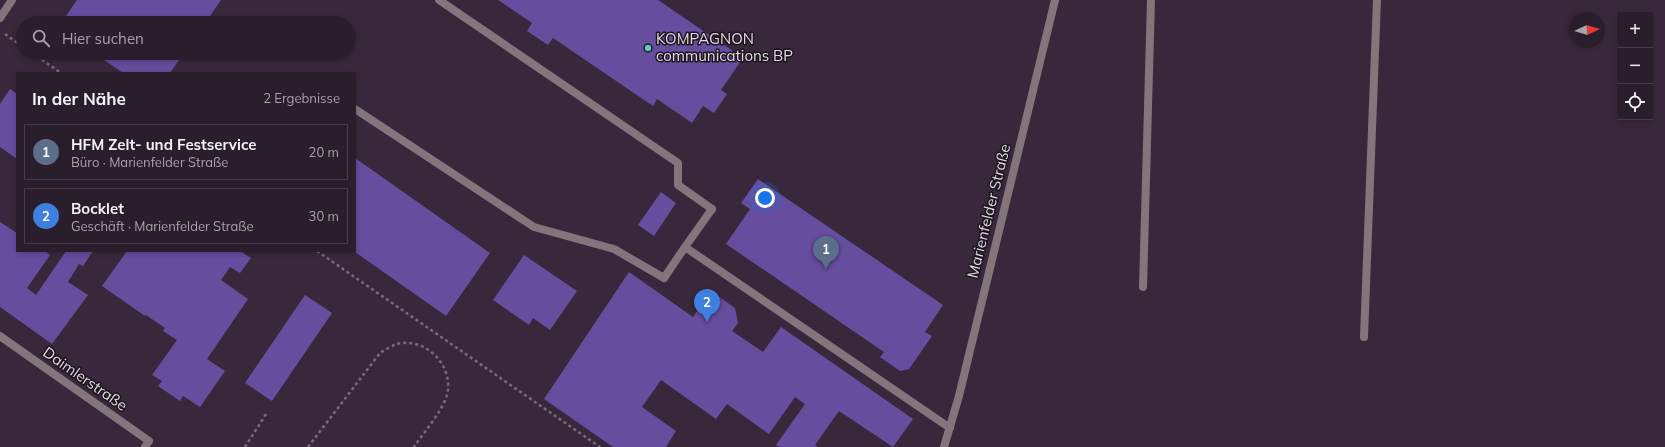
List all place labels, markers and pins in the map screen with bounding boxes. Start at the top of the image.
place label: KOMPAGNON communications BP [656,29,793,65]
marker: KOMPAGNON communications BP [643,43,653,53]
pin: 1 [813,236,839,269]
pin: 2 [694,289,720,322]

